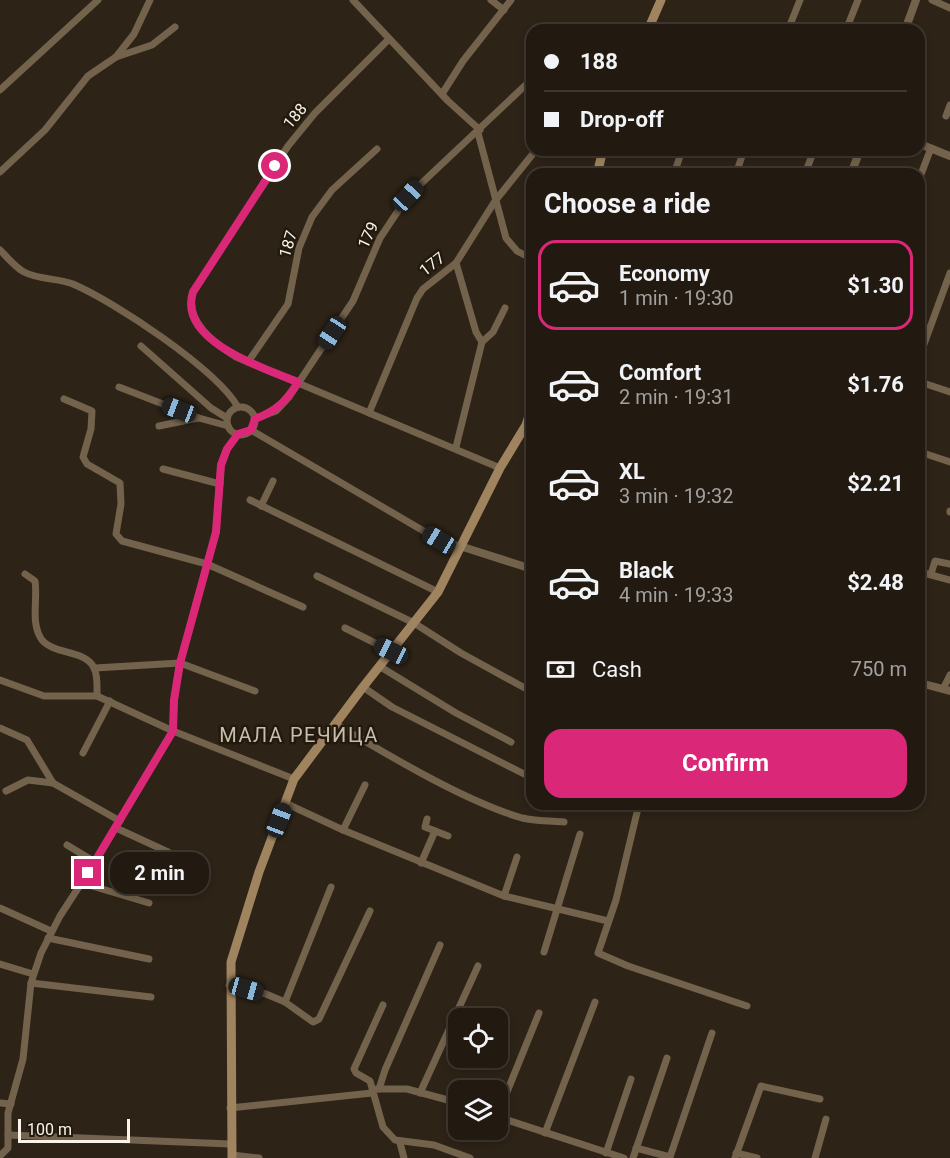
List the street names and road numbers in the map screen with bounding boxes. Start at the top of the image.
street label: 188 [279,100,311,132]
street label: 179 [354,219,382,251]
street label: 187 [275,228,301,260]
street label: 177 [416,248,448,280]

